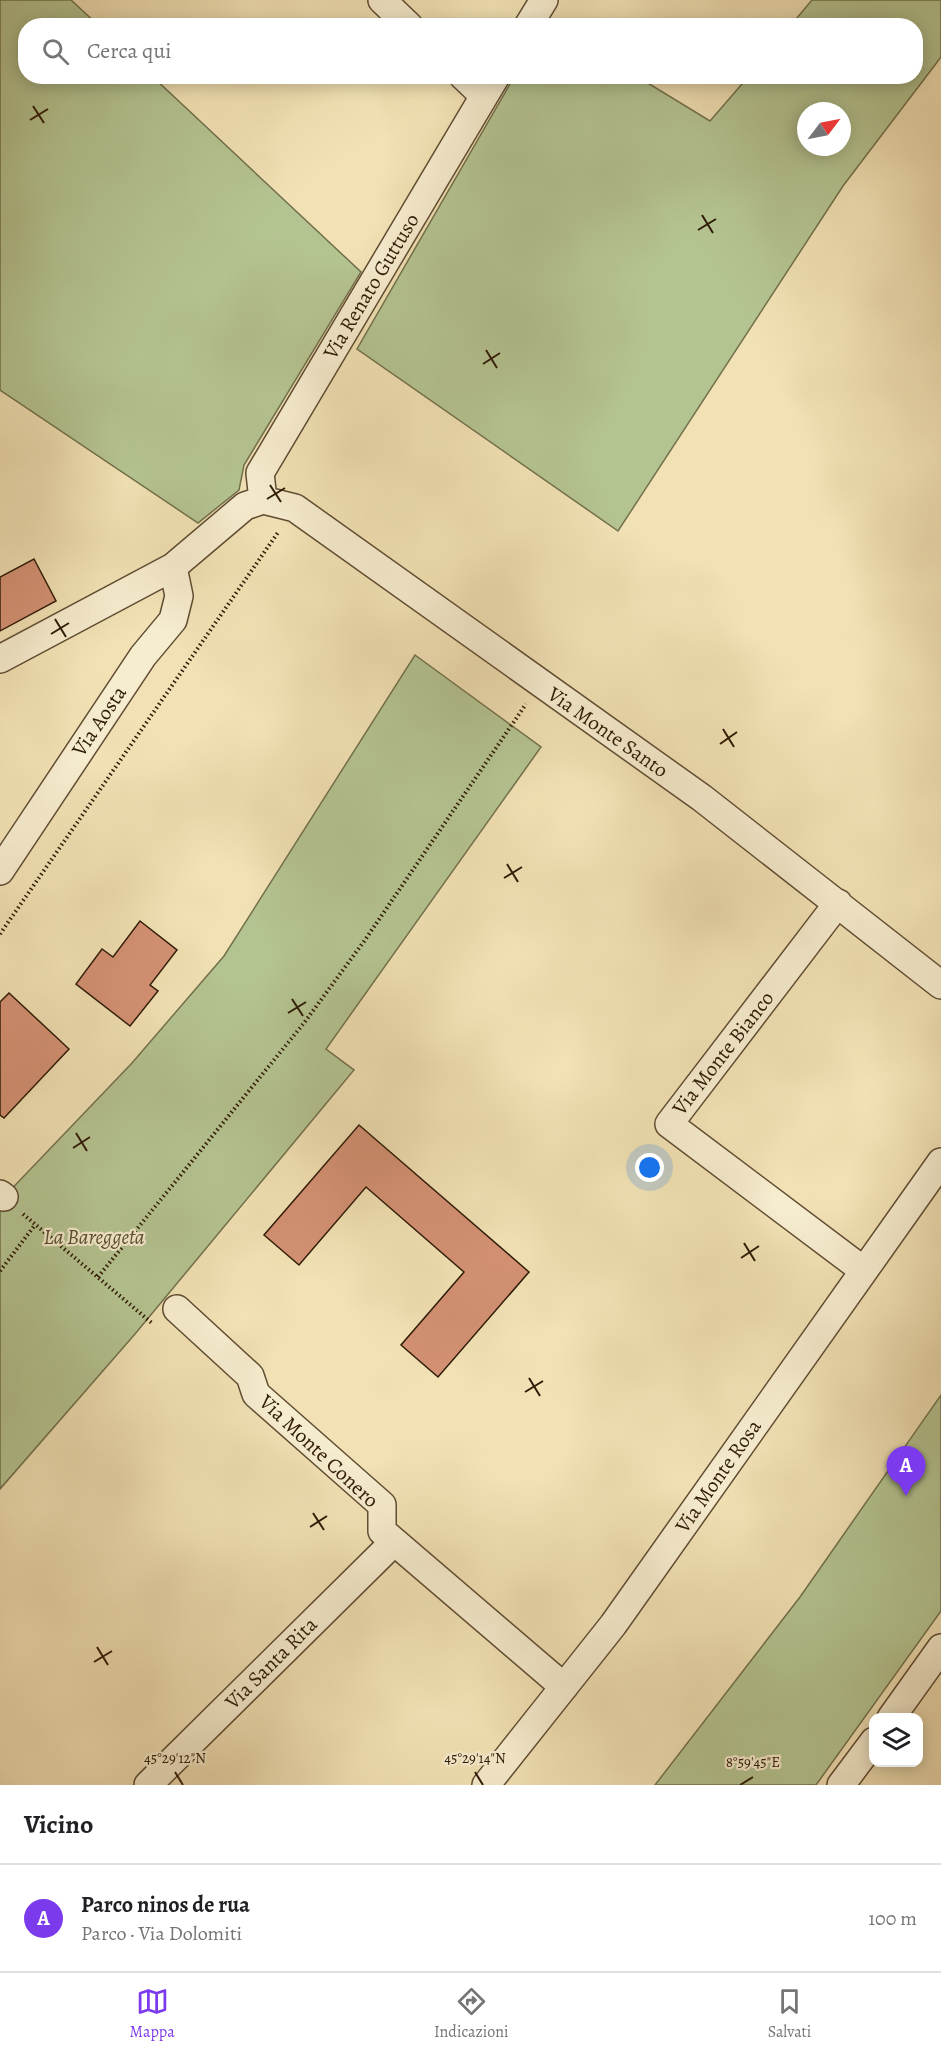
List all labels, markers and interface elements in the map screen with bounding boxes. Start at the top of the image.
search box [18,18,923,84]
icon: search [39,35,72,68]
text: Cerca qui [87,36,172,66]
north arrow [797,102,851,156]
street label: Via Renato Guttuso [316,208,426,365]
street label: Via Aosta [65,680,133,763]
street label: Via Monte Santo [541,680,674,784]
street label: Via Monte Bianco [665,985,780,1122]
your location [635,1153,664,1182]
park label: La Bareggeta [44,1223,145,1251]
street label: Via Monte Conero [252,1388,385,1514]
street label: Via Monte Rosa [668,1414,768,1539]
pin: A [886,1446,926,1496]
street label: Via Santa Rita [218,1611,323,1716]
map controls [869,1713,923,1767]
button: layers [869,1713,923,1767]
text: 45°29'12"N [144,1748,206,1768]
text: 45°29'14"N [444,1748,506,1768]
text: 8°59'45"E [726,1752,780,1772]
text: Vicino [24,1807,93,1842]
text: Parco ninos de rua [81,1890,250,1920]
text: A [37,1905,50,1932]
text: 100 m [868,1905,917,1932]
text: Parco · Via Dolomiti [81,1920,242,1947]
tab: Mappa [130,1985,175,2043]
tab: Indicazioni [434,1985,509,2043]
tab: Salvati [768,1985,811,2043]

